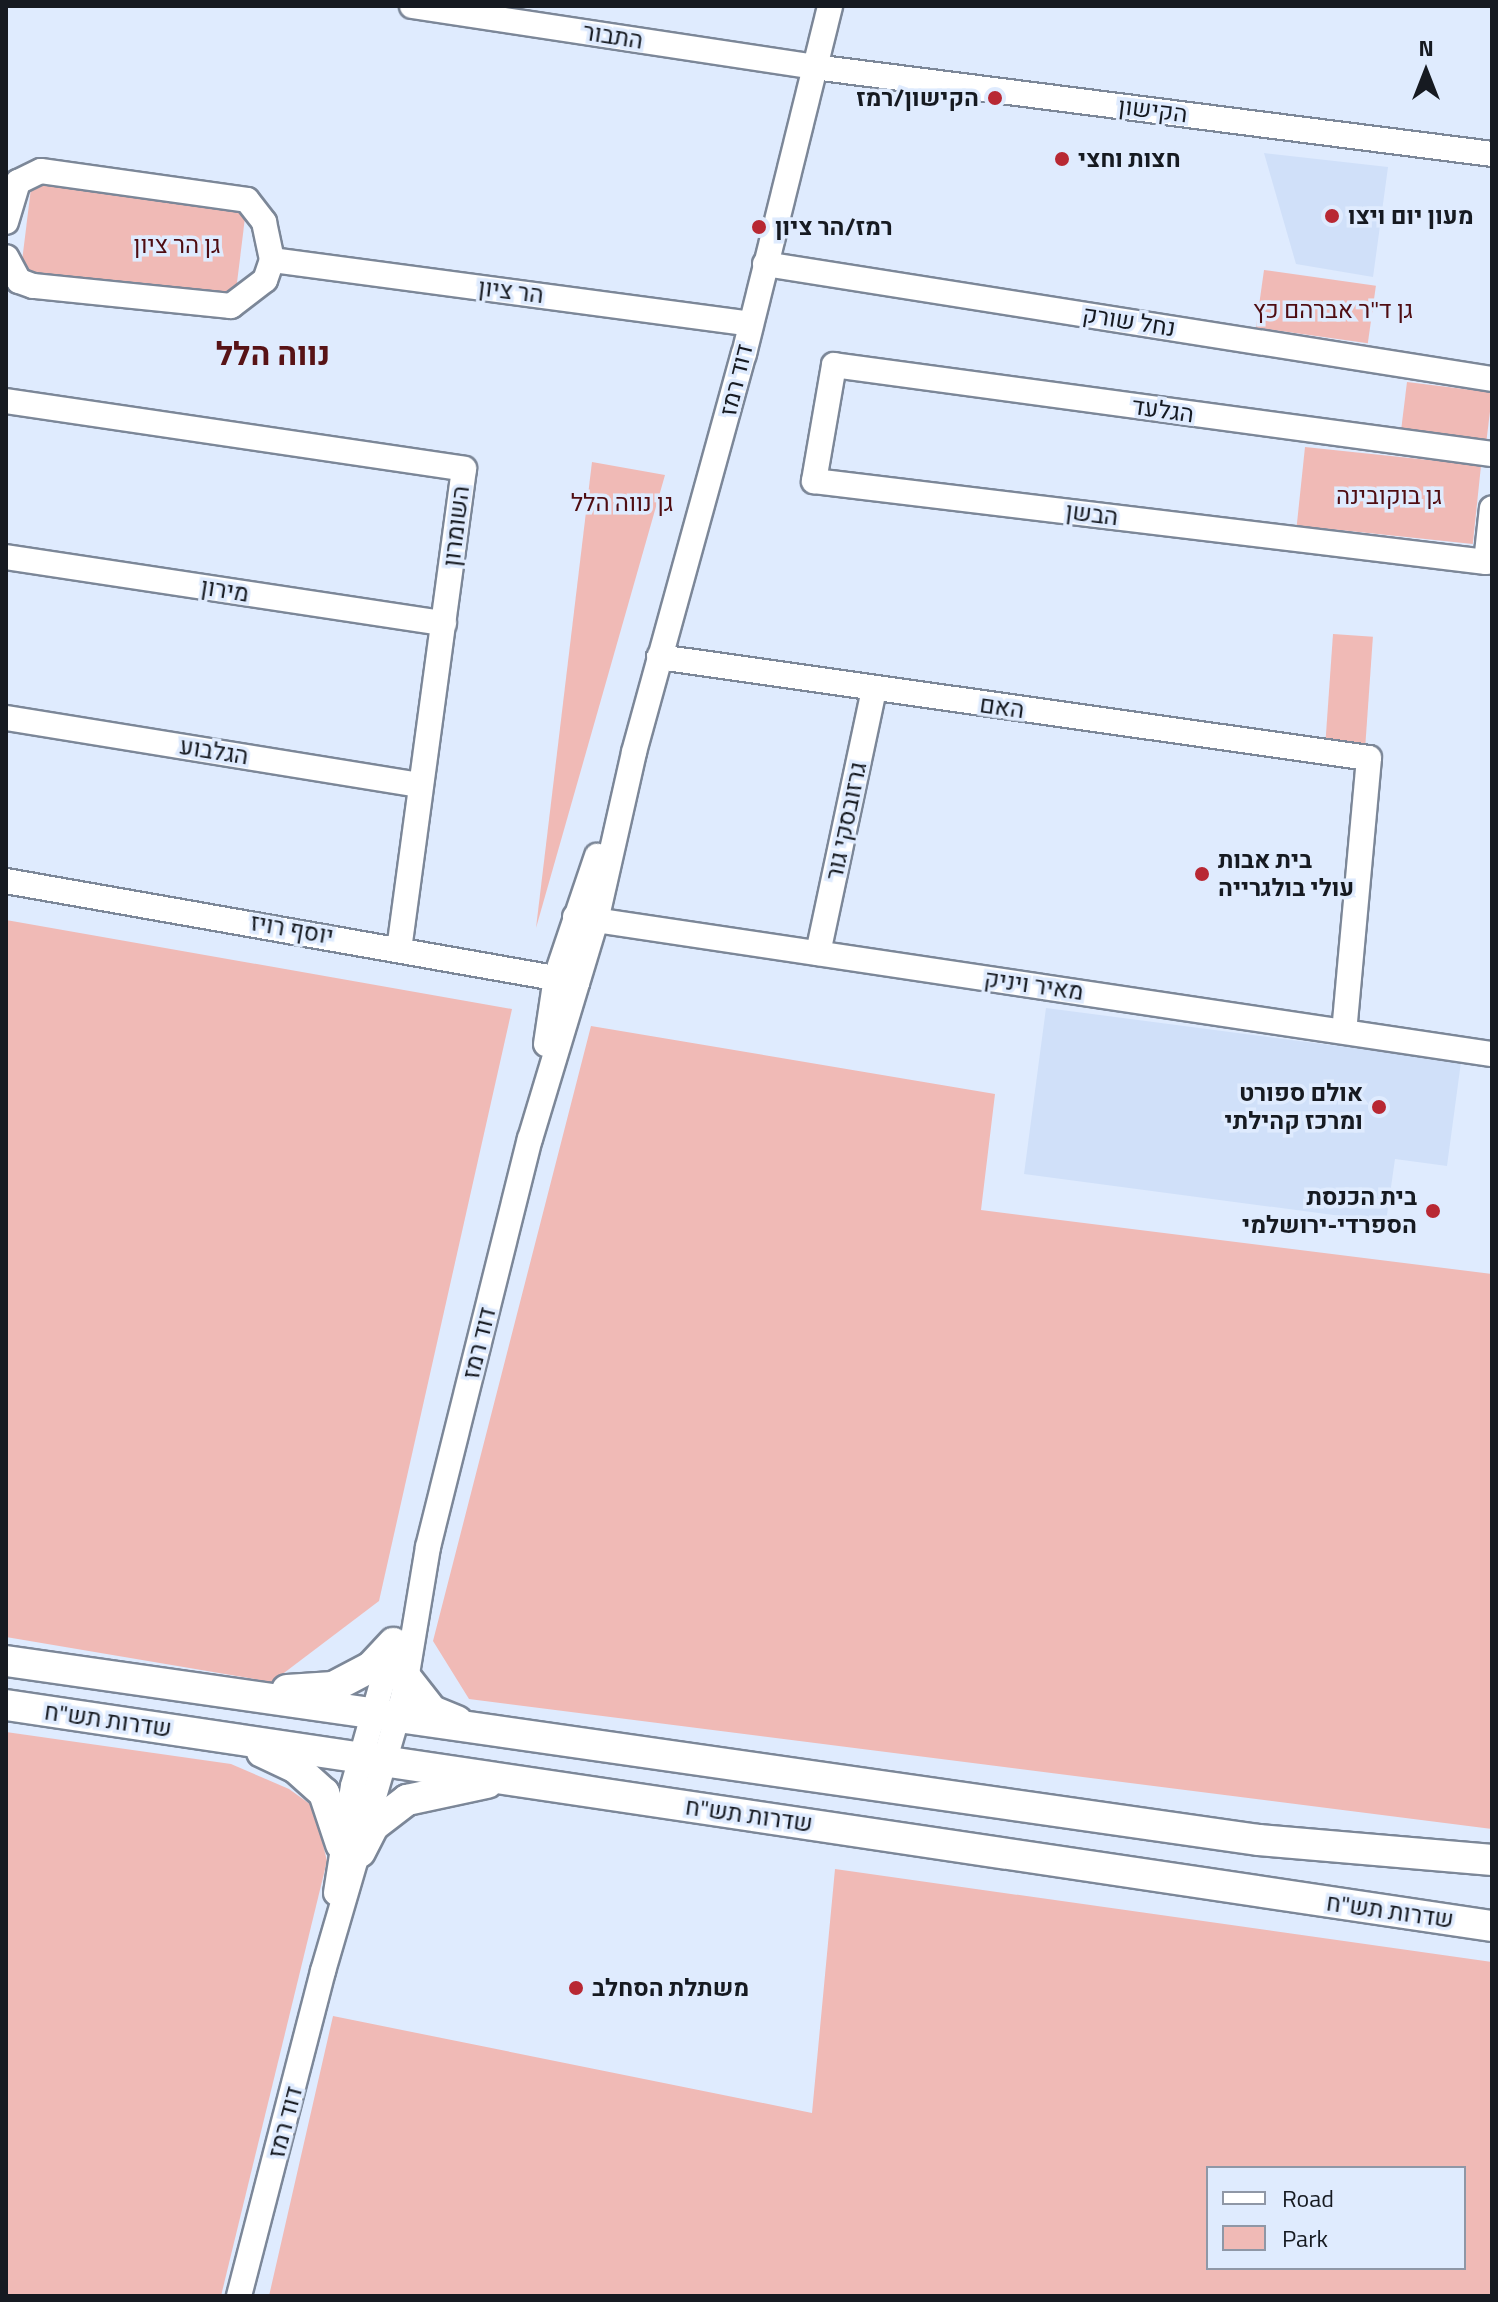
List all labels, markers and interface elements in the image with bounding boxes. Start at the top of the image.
street label: התבור [581,17,645,55]
text: N [1418,31,1434,65]
north arrow [1386,32,1466,112]
place label: הקישון/רמז [856,84,979,112]
marker: הקישון/רמז [986,89,1004,107]
street label: הקישון [1117,91,1189,129]
place label: חצות וחצי [1078,145,1181,173]
marker: חצות וחצי [1053,150,1071,168]
place label: מעון יום ויצו [1348,202,1474,230]
marker: מעון יום ויצו [1323,207,1341,225]
place label: רמז/הר ציון [775,213,893,241]
marker: רמז/הר ציון [750,218,768,236]
park label: גן הר ציון [134,231,220,259]
street label: הר ציון [477,273,545,309]
park label: גן ד"ר אברהם כץ [1253,296,1413,324]
street label: נחל שורק [1080,299,1178,343]
district label: נווה הלל [216,334,330,372]
street label: דוד רמז [713,341,759,419]
street label: הגלעד [1130,391,1196,429]
park label: גן בוקובינה [1336,482,1442,510]
street label: השומרון [437,484,475,568]
park label: גן נווה הלל [571,489,673,517]
street label: הבשן [1064,496,1120,532]
street label: מירון [199,572,251,608]
street label: האם [978,690,1026,724]
street label: הגלבוע [178,731,250,771]
street label: גרזובסקי גור [819,759,873,883]
place label: בית אבות עולי בולגרייה [1218,846,1354,902]
marker: בית אבות עולי בולגרייה [1193,865,1211,883]
street label: יוסף רויז [248,908,336,950]
street label: מאיר ויניק [982,964,1086,1006]
place label: אולם ספורט ומרכז קהילתי [1225,1079,1363,1135]
marker: אולם ספורט ומרכז קהילתי [1370,1098,1388,1116]
place label: בית הכנסת הספרדי-ירושלמי [1242,1183,1417,1239]
marker: בית הכנסת הספרדי-ירושלמי [1424,1202,1442,1220]
street label: דוד רמז [456,1304,502,1382]
street label: שדרות תש"ח [42,1697,174,1743]
street label: שדרות תש"ח [683,1792,815,1838]
street label: שדרות תש"ח [1324,1888,1456,1934]
place label: משתלת הסחלב [592,1974,749,2002]
marker: משתלת הסחלב [567,1979,585,1997]
street label: דוד רמז [262,2083,308,2161]
legend [1206,2166,1466,2270]
text: Road [1282,2180,1334,2216]
text: Park [1282,2220,1328,2256]

